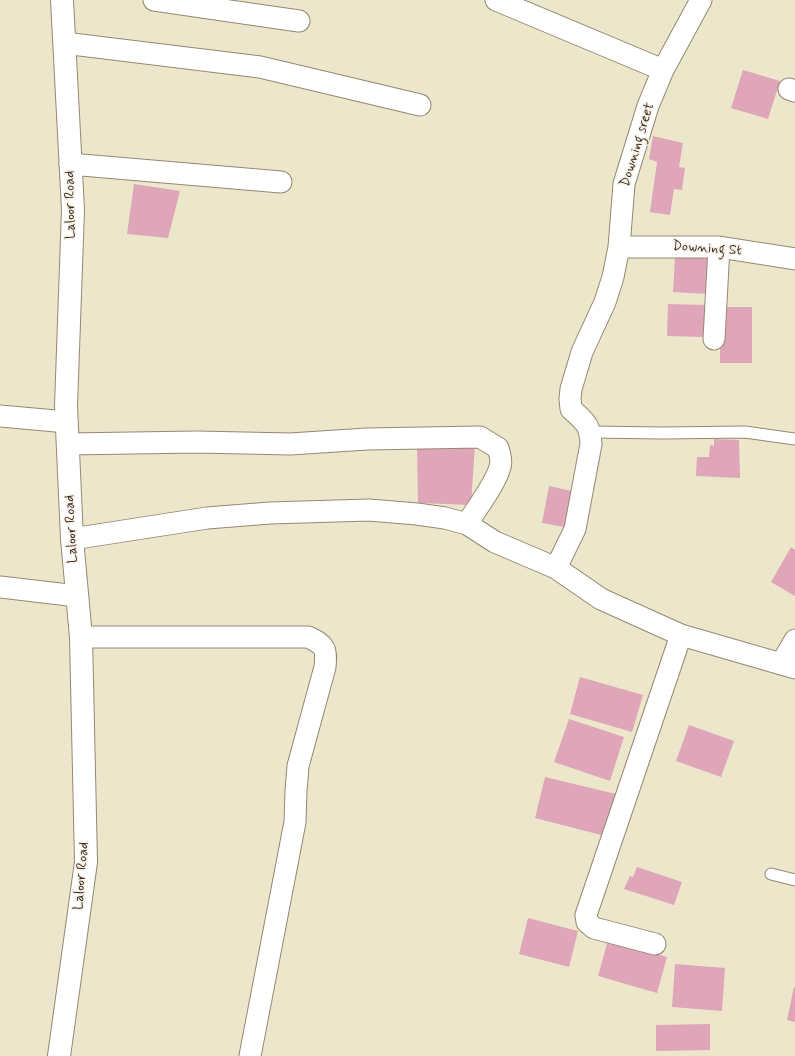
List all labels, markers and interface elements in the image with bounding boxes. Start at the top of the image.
street label: Downing sreet [617,101,659,189]
street label: Laloor Road [62,171,80,239]
street label: Downing St [672,238,742,260]
street label: Laloor Road [62,494,82,564]
street label: Laloor Road [71,841,93,911]

